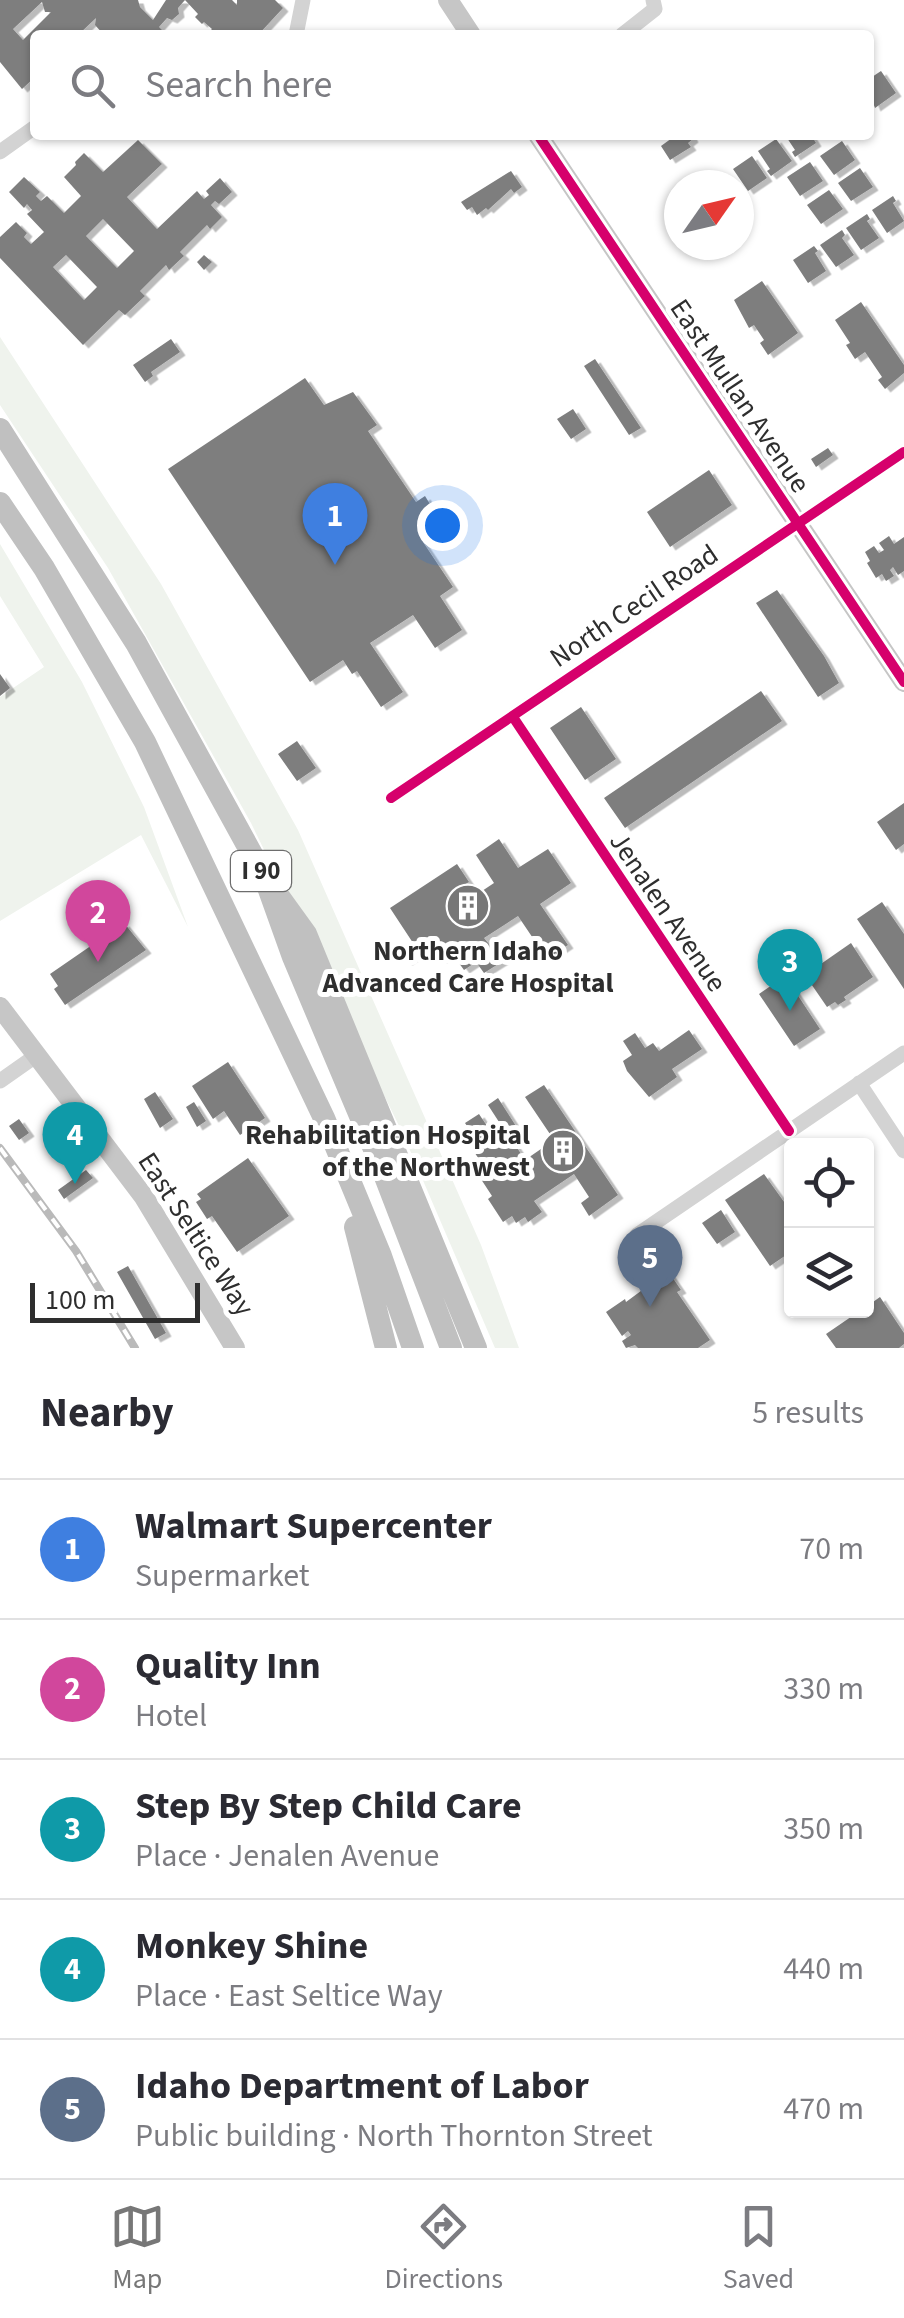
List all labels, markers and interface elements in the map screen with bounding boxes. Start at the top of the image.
search box [30,30,874,140]
icon: search [65,58,120,113]
text: Search here [145,58,332,112]
north arrow [664,170,754,260]
street label: East Mullan Avenue [660,291,820,501]
pin: 1 [302,482,368,565]
your location [417,500,468,551]
street label: North Cecil Road [542,535,726,677]
street label: Jenalen Avenue [600,824,736,1000]
road number: I 90 [231,851,291,891]
pin: 2 [66,880,130,962]
building icon: Northern Idaho Advanced Care Hospital [445,883,491,929]
pin: 3 [758,928,822,1011]
place label: Northern Idaho Advanced Care Hospital [322,931,613,1003]
pin: 4 [42,1102,108,1184]
place label: Rehabilitation Hospital of the Northwest [245,1115,530,1187]
building icon: Rehabilitation Hospital of the Northwest [540,1128,586,1174]
map controls [784,1138,874,1318]
button: locate [784,1138,874,1228]
street label: East Seltice Way [128,1144,264,1324]
pin: 5 [618,1224,682,1307]
button: layers [784,1228,874,1318]
scale bar [30,1278,200,1322]
text: 100 m [45,1280,116,1320]
text: Nearby [40,1383,174,1443]
text: 5 results [752,1390,864,1436]
text: Walmart Supercenter [135,1499,492,1553]
text: 1 [64,1526,81,1572]
text: 70 m [799,1526,864,1572]
text: Supermarket [135,1553,310,1599]
text: Quality Inn [135,1639,321,1693]
text: 2 [64,1666,81,1712]
text: 330 m [783,1666,864,1712]
text: Hotel [135,1693,207,1739]
text: Step By Step Child Care [135,1779,522,1833]
text: 3 [64,1806,81,1852]
text: 350 m [783,1806,864,1852]
text: Place · Jenalen Avenue [135,1833,439,1879]
text: Monkey Shine [135,1919,368,1973]
text: 4 [64,1946,81,1992]
text: 440 m [783,1946,864,1992]
text: Place · East Seltice Way [135,1973,443,2019]
text: Idaho Department of Labor [135,2059,589,2113]
text: 5 [64,2086,81,2132]
text: 470 m [783,2086,864,2132]
text: Public building · North Thornton Street [135,2113,653,2159]
tab: Map [110,2199,165,2299]
tab: Directions [385,2199,503,2299]
tab: Saved [723,2199,794,2299]

